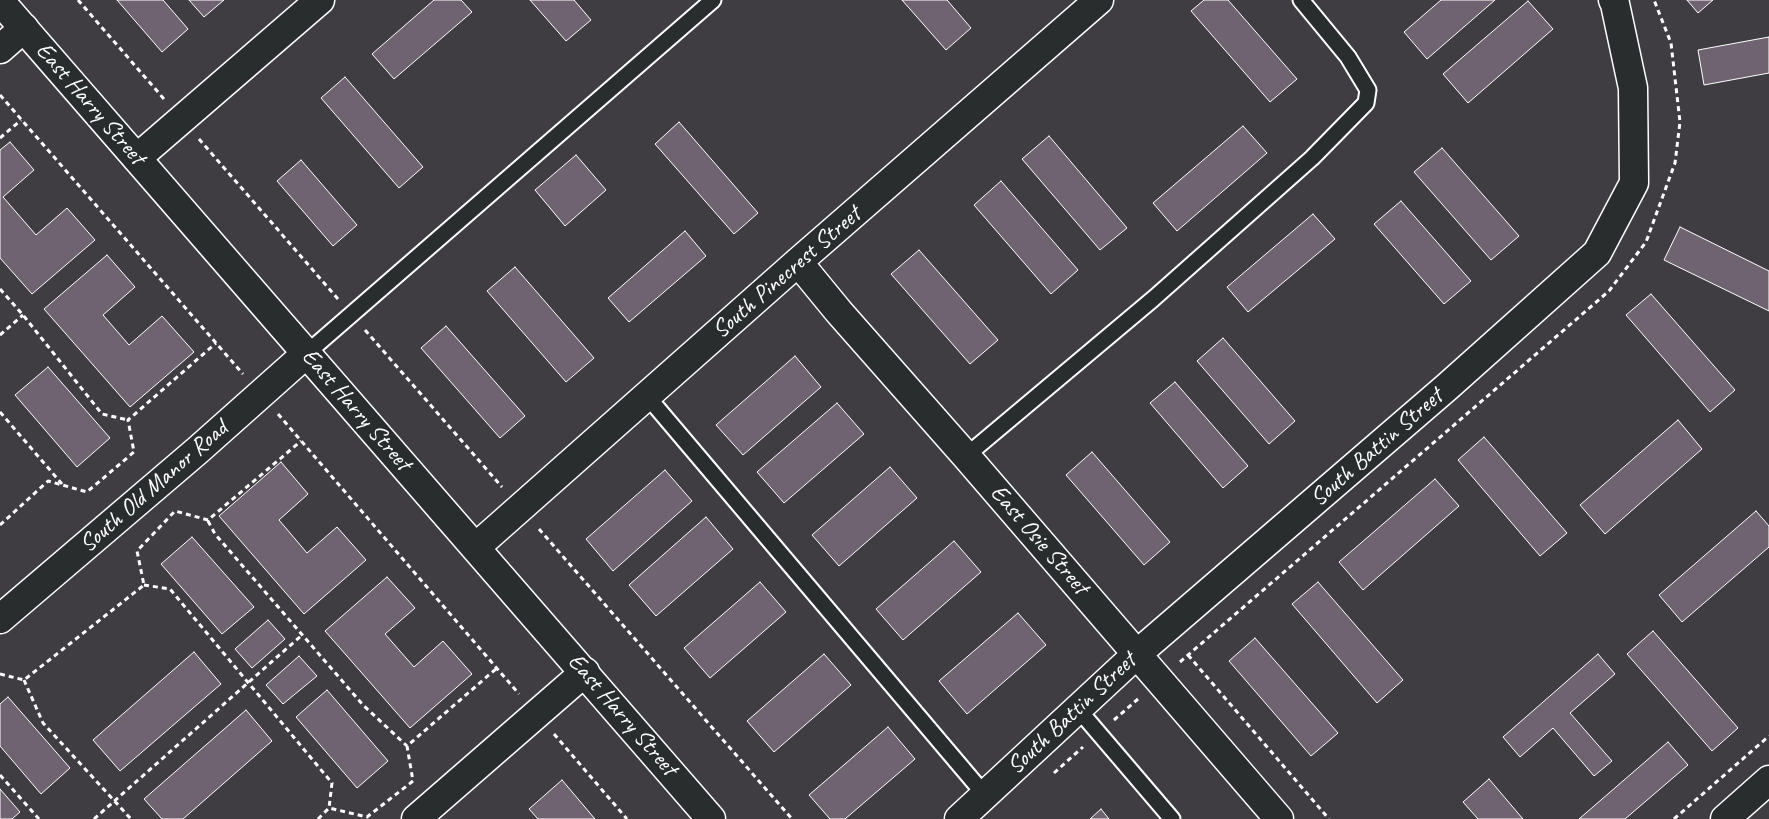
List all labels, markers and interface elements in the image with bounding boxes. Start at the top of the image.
street label: East Harry Street [29,37,151,171]
street label: South Pinecrest Street [707,201,867,345]
street label: East Harry Street [295,343,417,477]
street label: South Battin Street [1305,383,1449,513]
street label: South Old Manor Road [74,415,234,559]
street label: East Osie Street [984,479,1094,601]
street label: South Battin Street [1002,647,1142,781]
street label: East Harry Street [561,648,683,782]

